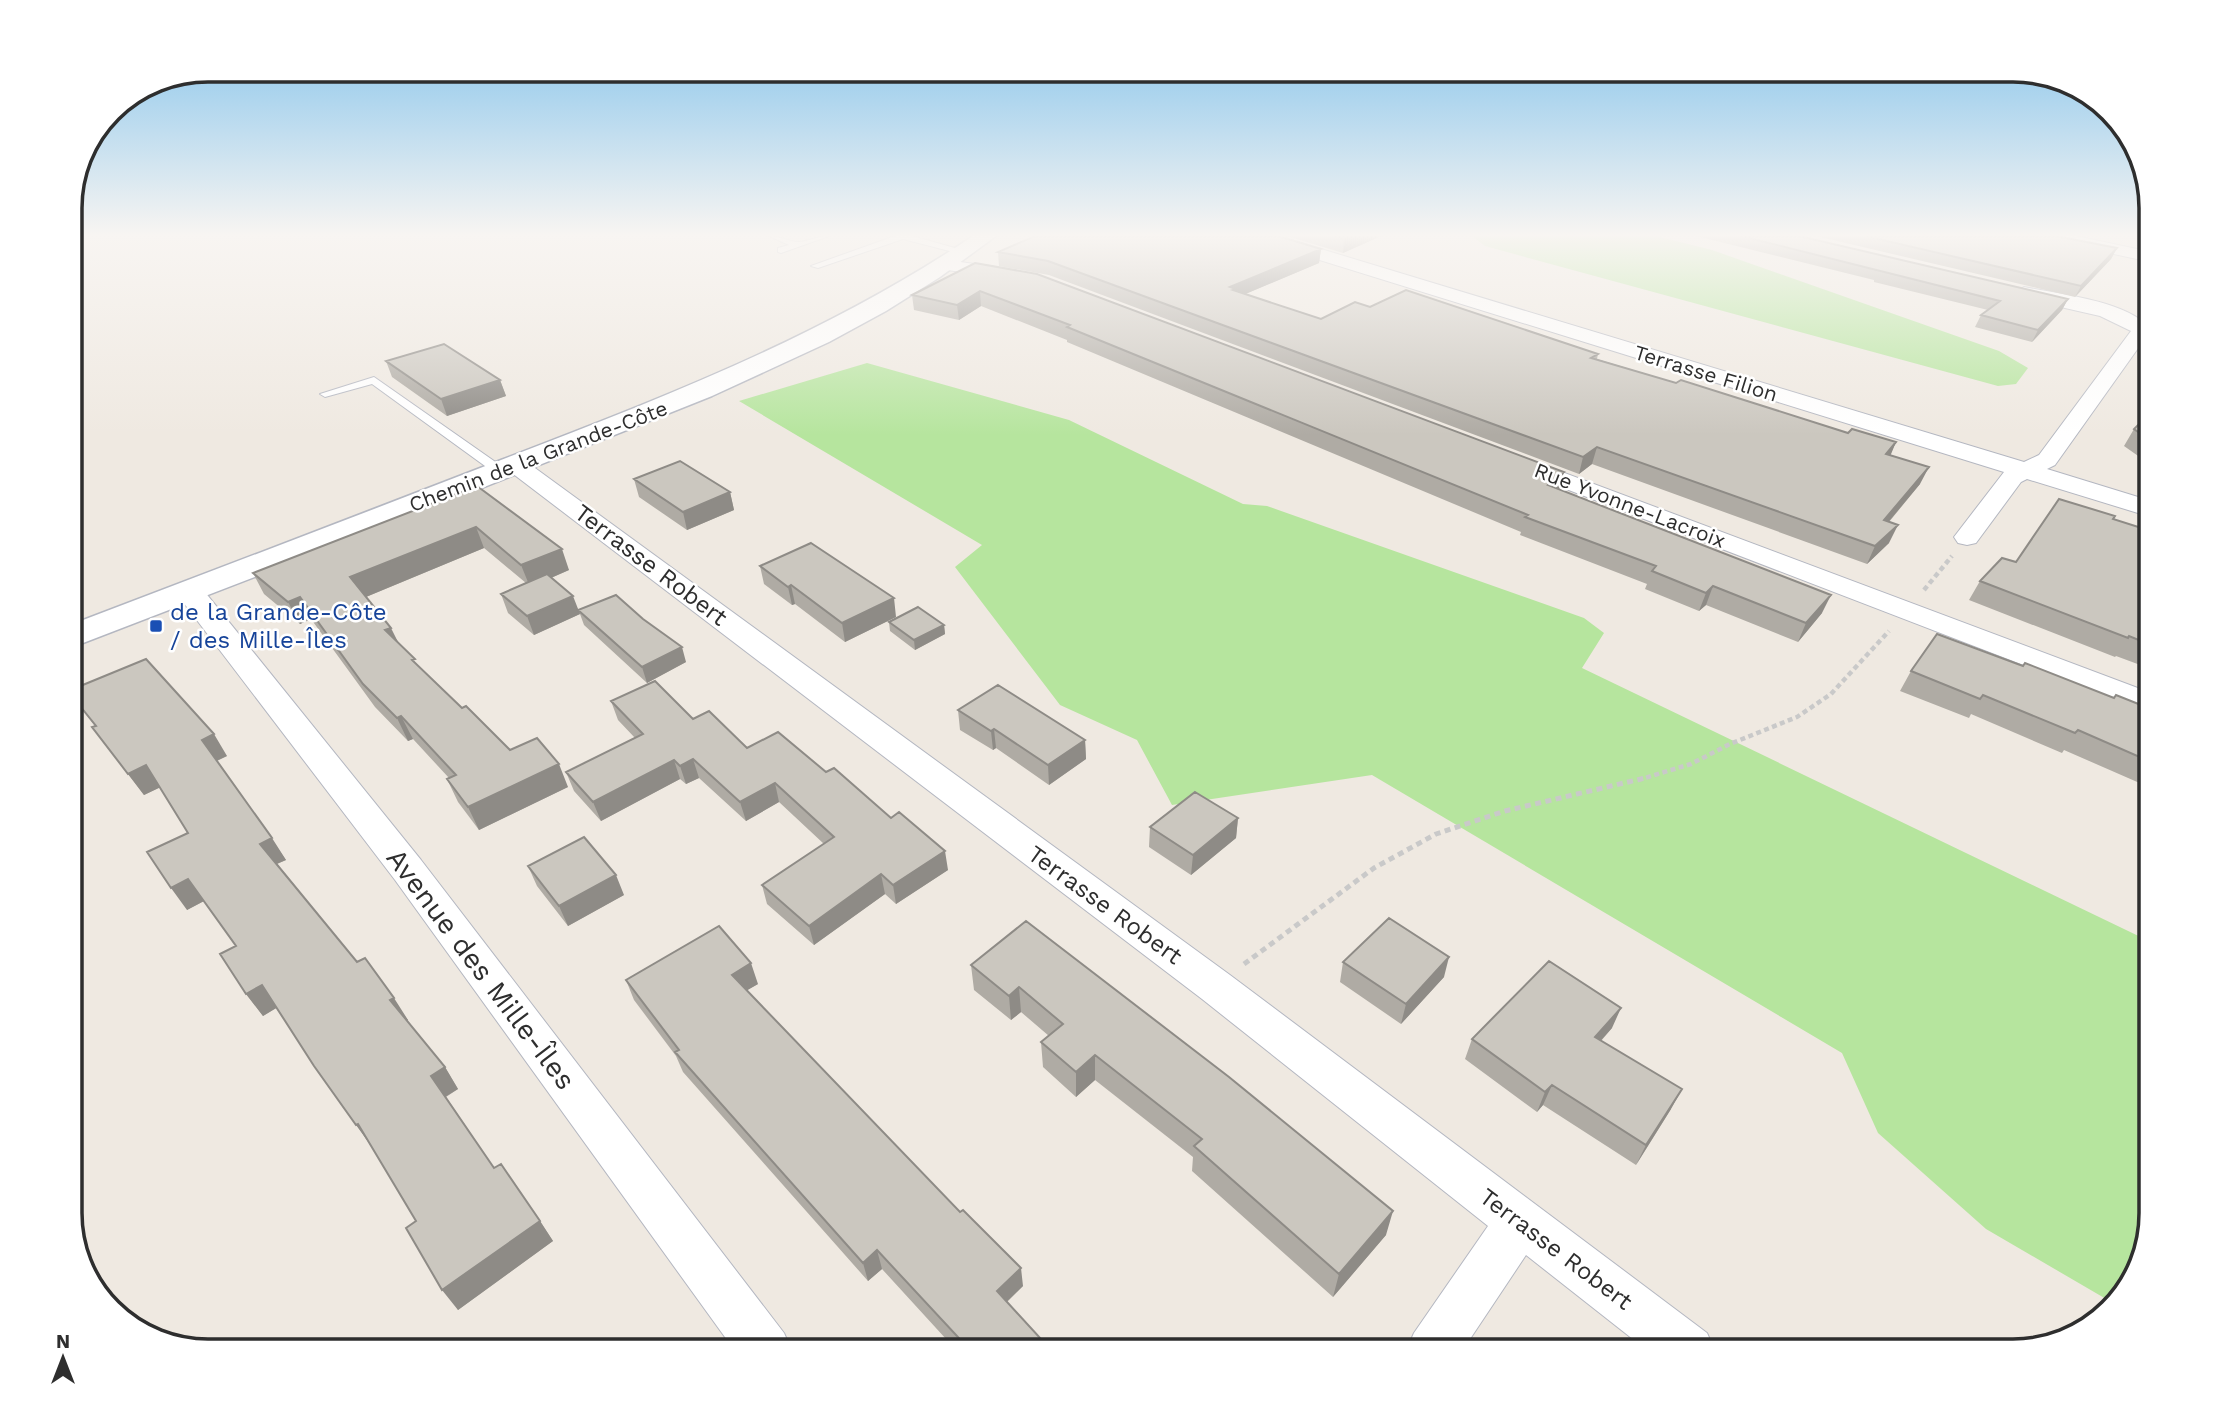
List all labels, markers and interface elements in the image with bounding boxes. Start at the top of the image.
street label: Terrasse Filion [1631,339,1781,407]
street label: Chemin de la Grande-Côte [405,395,671,517]
street label: Rue Yvonne-Lacroix [1531,457,1729,553]
street label: Terrasse Robert [569,498,733,632]
place label: de la Grande-Côte / des Mille-Îles [170,598,387,654]
marker: de la Grande-Côte / des Mille-Îles [148,618,164,634]
street label: Terrasse Robert [1022,840,1188,970]
street label: Avenue des Mille-Îles [380,842,582,1096]
street label: Terrasse Robert [1474,1182,1638,1316]
north arrow [28,1323,98,1393]
text: N [56,1330,70,1353]

